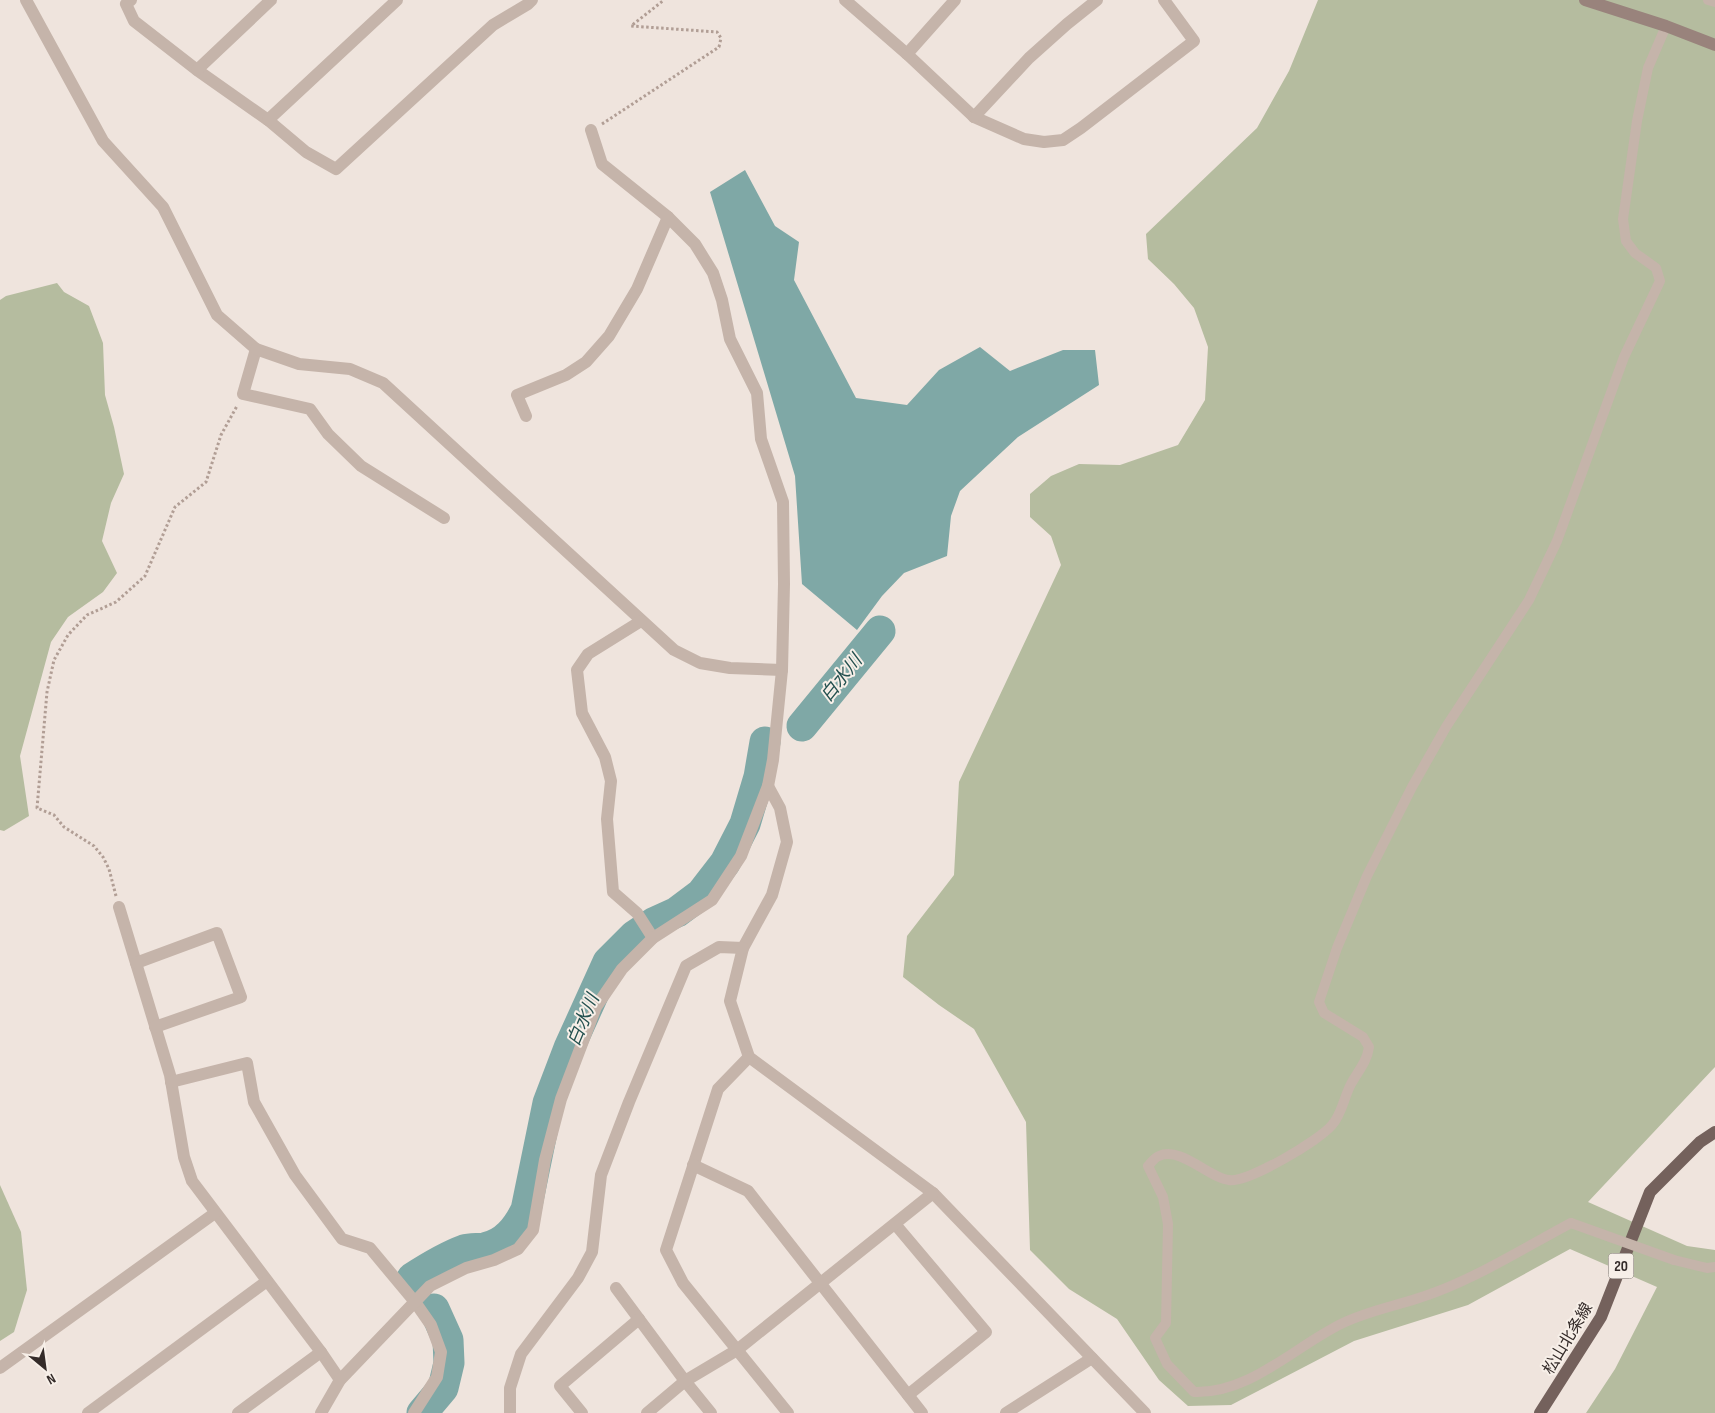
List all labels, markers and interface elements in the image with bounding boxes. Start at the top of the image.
water label: 白水川 [816,649,868,706]
water label: 白水川 [563,989,604,1049]
road number: 20 [1608,1254,1634,1278]
street label: 松山北条線 [1540,1300,1597,1378]
north arrow [20,1343,70,1393]
text: N [44,1370,58,1388]

